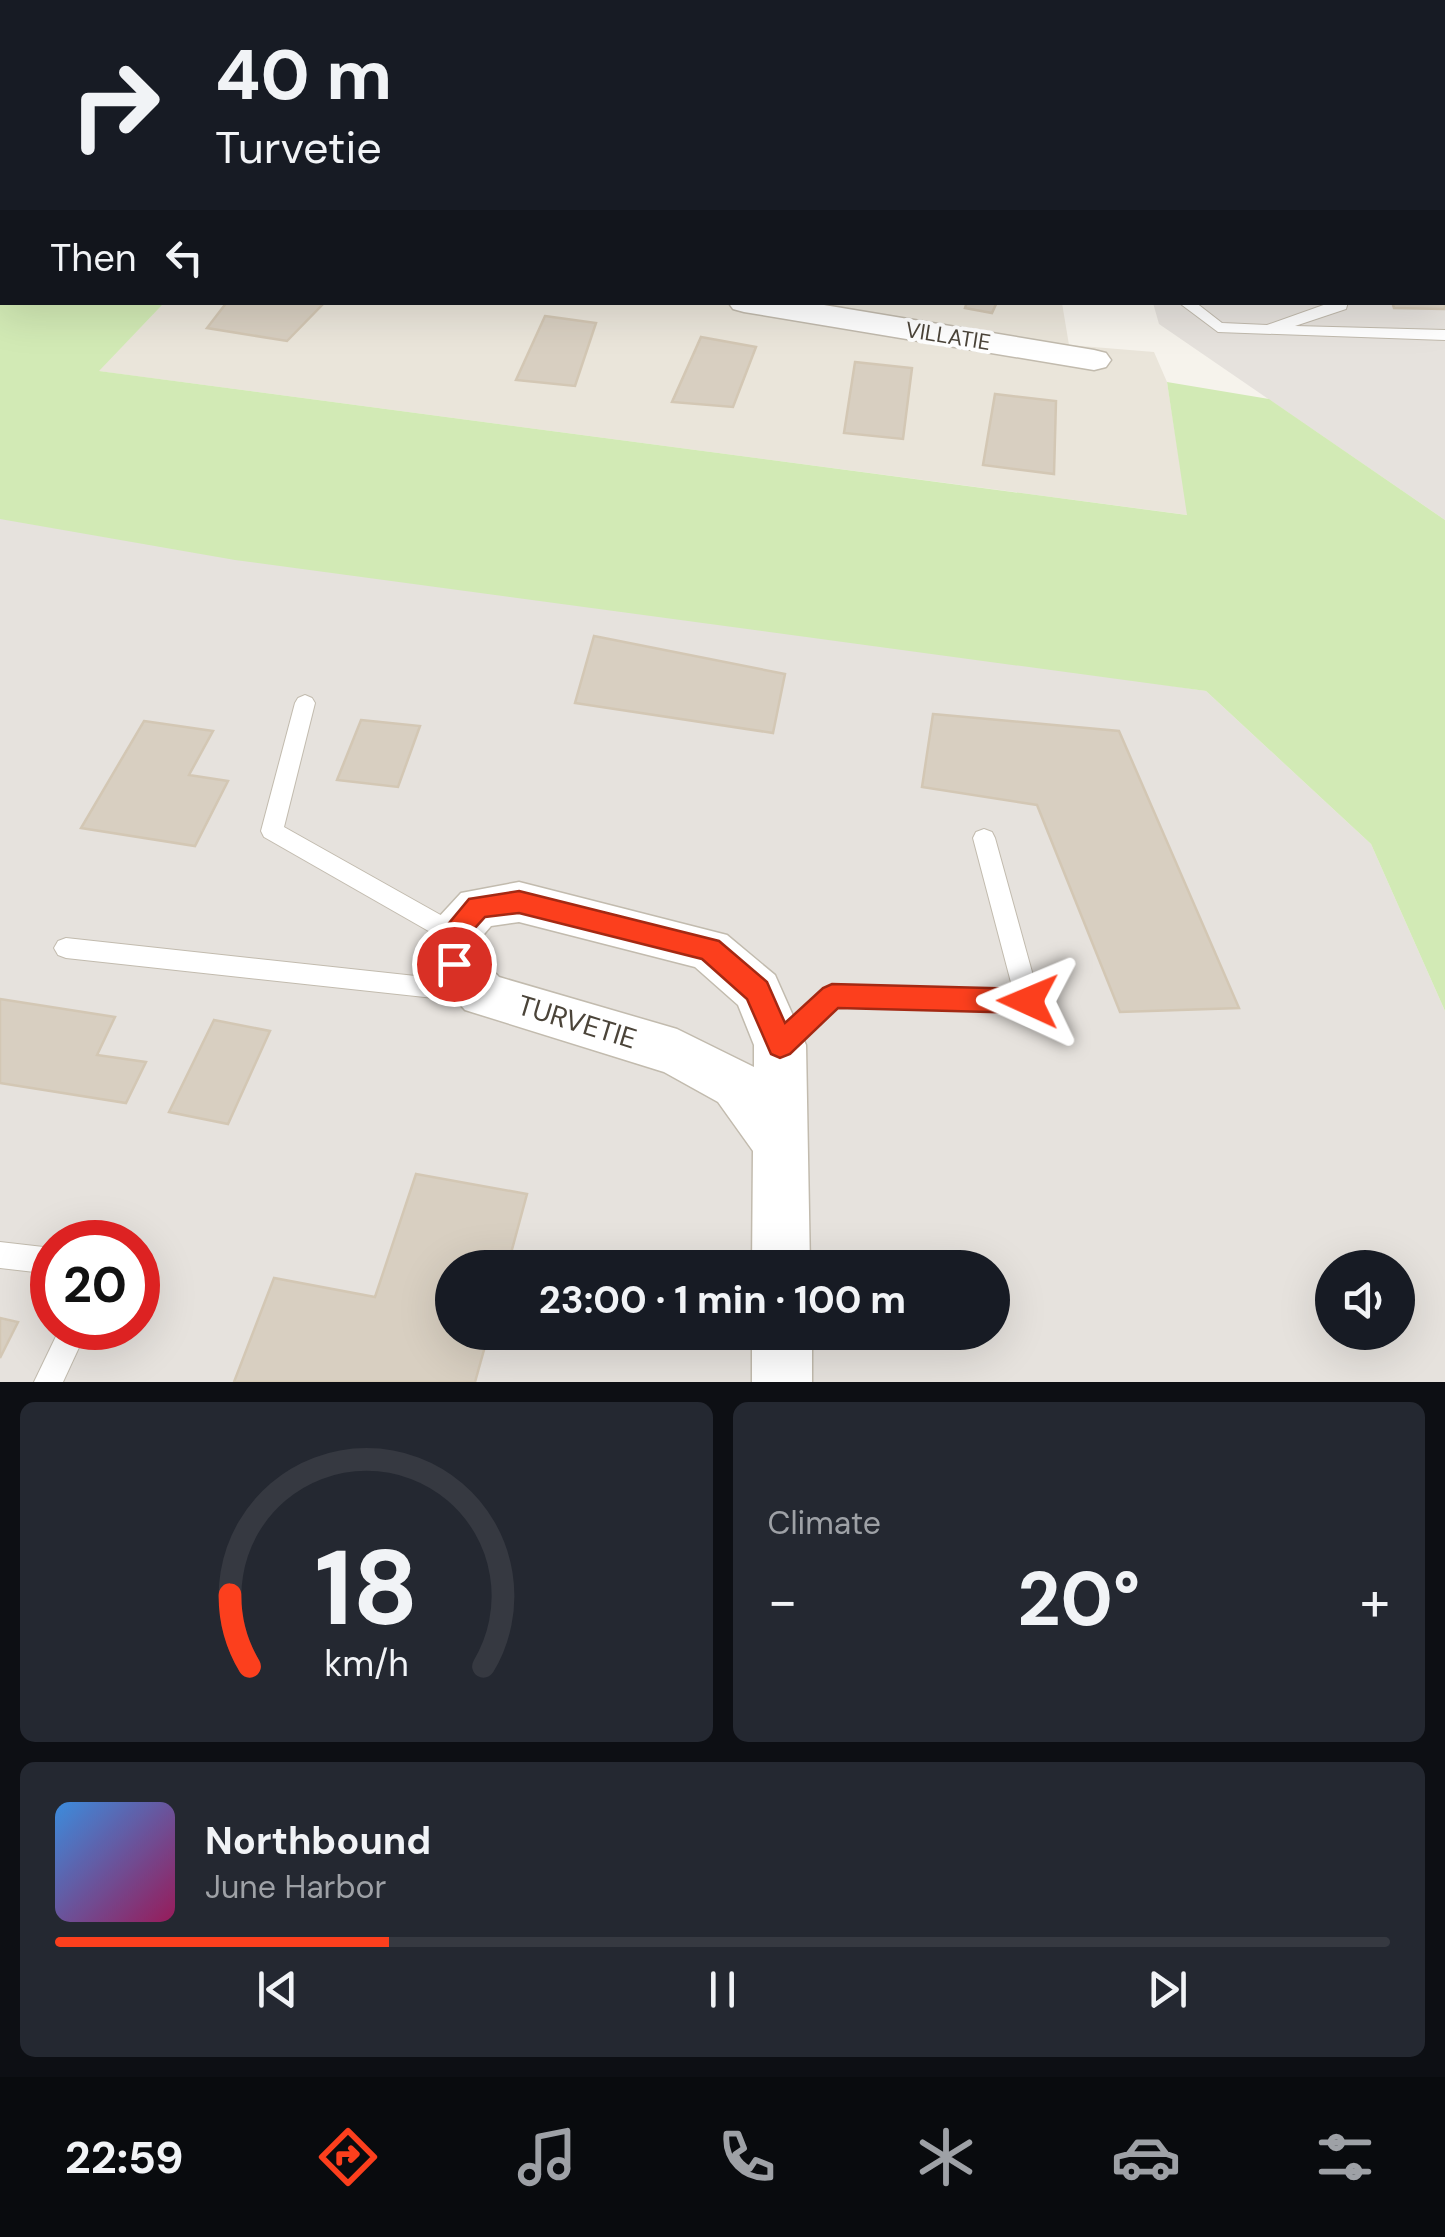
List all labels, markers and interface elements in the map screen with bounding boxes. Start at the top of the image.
text: 40 m [215,30,392,121]
icon: right [50,40,180,170]
text: Turvetie [215,118,382,177]
icon: left [157,230,212,285]
text: Then [50,233,137,283]
street label: VILLATIE [903,315,993,357]
pin [412,922,497,1007]
icon: arrive [427,937,482,992]
position arrow [976,949,1080,1053]
street label: TURVETIE [513,986,641,1058]
speed limit sign: 20 [30,1220,160,1350]
map controls [1315,1250,1415,1350]
button: sound [1315,1250,1415,1350]
text: 23:00 · 1 min · 100 m [539,1275,906,1325]
text: Climate [768,1502,881,1544]
text: 18 [314,1521,418,1656]
text: 20° [1017,1551,1140,1648]
text: − [768,1565,798,1637]
text: + [1360,1565,1390,1637]
text: km/h [324,1641,408,1687]
text: Northbound [205,1816,431,1866]
text: June Harbor [205,1866,386,1908]
icon: previous [250,1962,305,2017]
icon: pause [695,1962,750,2017]
icon: next [1140,1962,1195,2017]
icon: directions [313,2122,383,2192]
icon: music [512,2122,582,2192]
icon: phone [712,2122,782,2192]
icon: climate [911,2122,981,2192]
icon: car [1111,2122,1181,2192]
icon: filters [1310,2122,1380,2192]
text: 22:59 [65,2128,184,2187]

